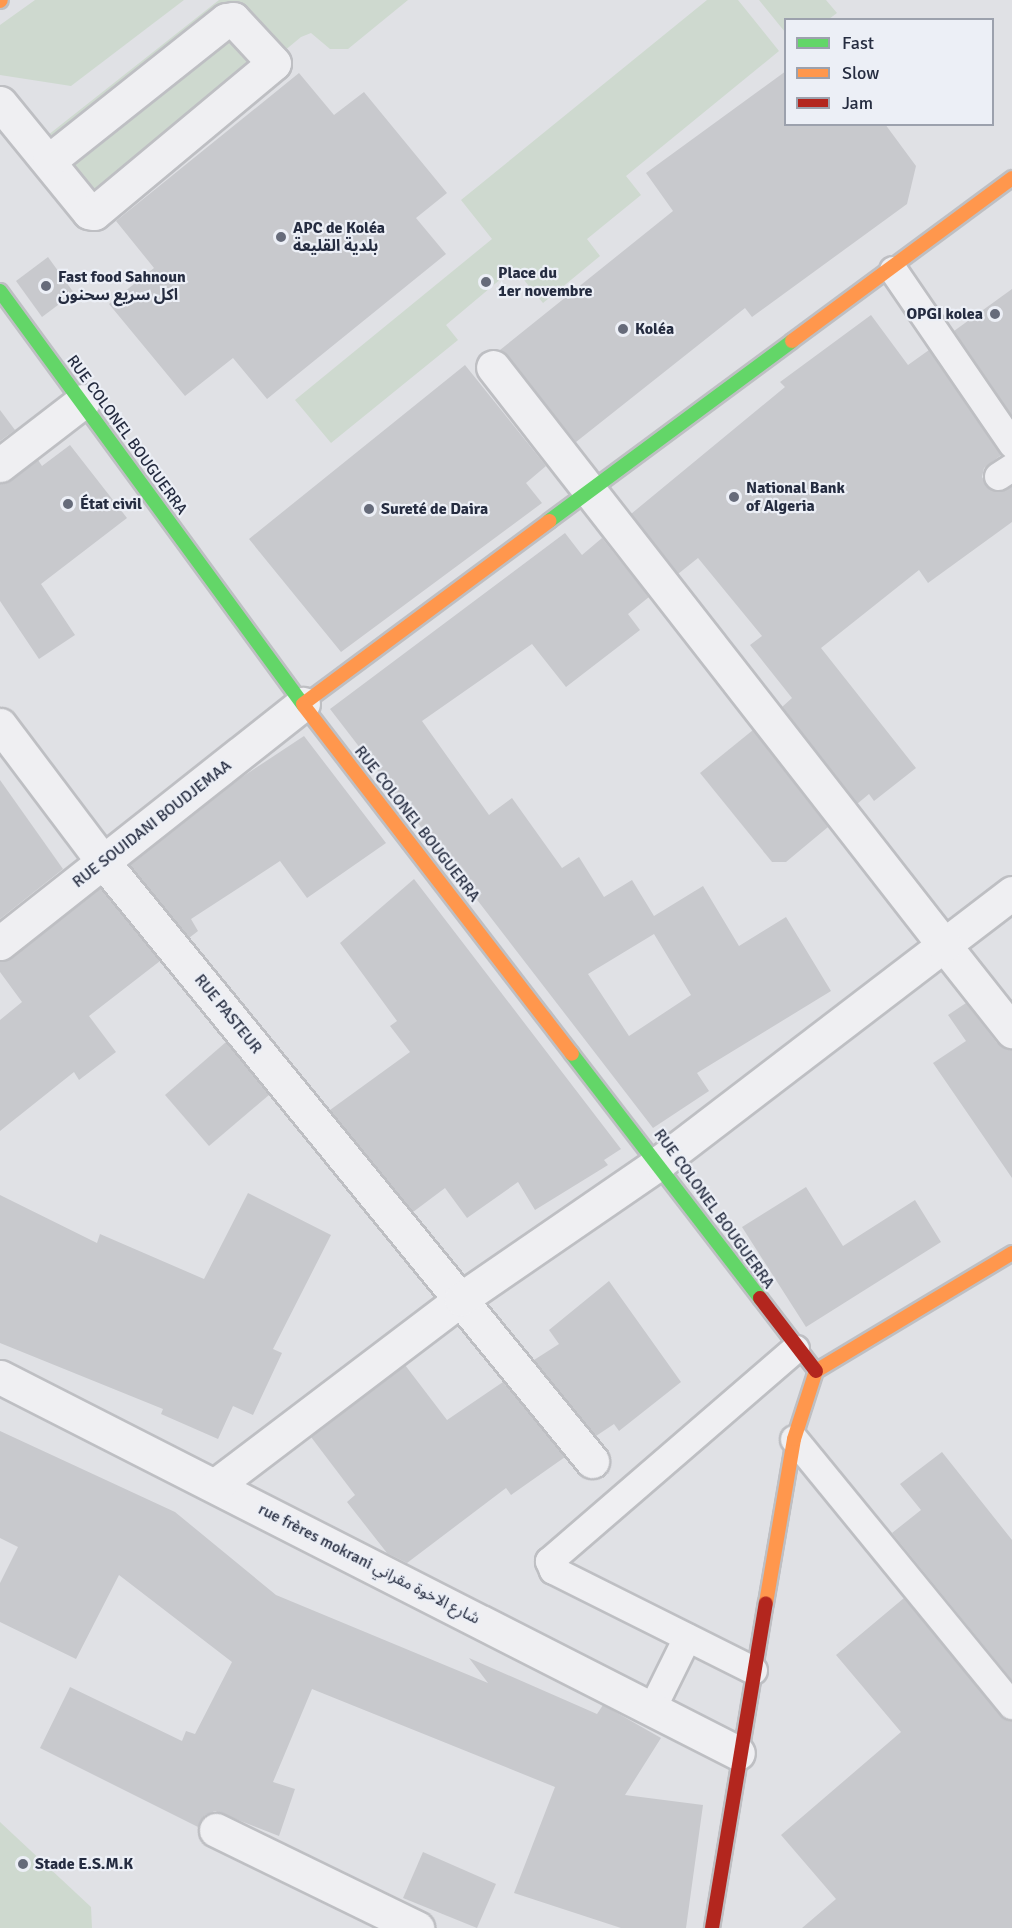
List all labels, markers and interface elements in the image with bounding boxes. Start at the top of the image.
legend [784,18,994,126]
text: Fast [842,32,874,54]
text: Slow [842,62,879,84]
text: Jam [842,92,873,114]
place label: APC de Koléa بلدية القليعة [293,218,385,256]
marker: APC de Koléa بلدية القليعة [274,230,288,244]
place label: Place du 1er novembre [498,263,592,301]
place label: Fast food Sahnoun اكل سريع سحنون [58,267,186,305]
marker: Place du 1er novembre [479,275,493,289]
marker: Fast food Sahnoun اكل سريع سحنون [39,279,53,293]
place label: OPGI kolea [906,304,983,324]
marker: OPGI kolea [988,307,1002,321]
place label: Koléa [635,319,674,339]
marker: Koléa [616,322,630,336]
street label: RUE COLONEL BOUGUERRA [63,351,191,519]
place label: National Bank of Algeria [746,478,845,516]
marker: National Bank of Algeria [727,490,741,504]
place label: État civil [80,494,142,514]
marker: État civil [61,497,75,511]
place label: Sureté de Daira [381,499,488,519]
marker: Sureté de Daira [362,502,376,516]
street label: RUE COLONEL BOUGUERRA [350,742,484,906]
street label: RUE SOUIDANI BOUDJEMAA [69,756,235,892]
street label: RUE PASTEUR [190,971,266,1057]
street label: RUE COLONEL BOUGUERRA [650,1125,778,1293]
street label: rue frères mokrani شارع الاخوة مقراني [255,1500,483,1628]
place label: Stade E.S.M.K [35,1854,133,1874]
marker: Stade E.S.M.K [16,1857,30,1871]

